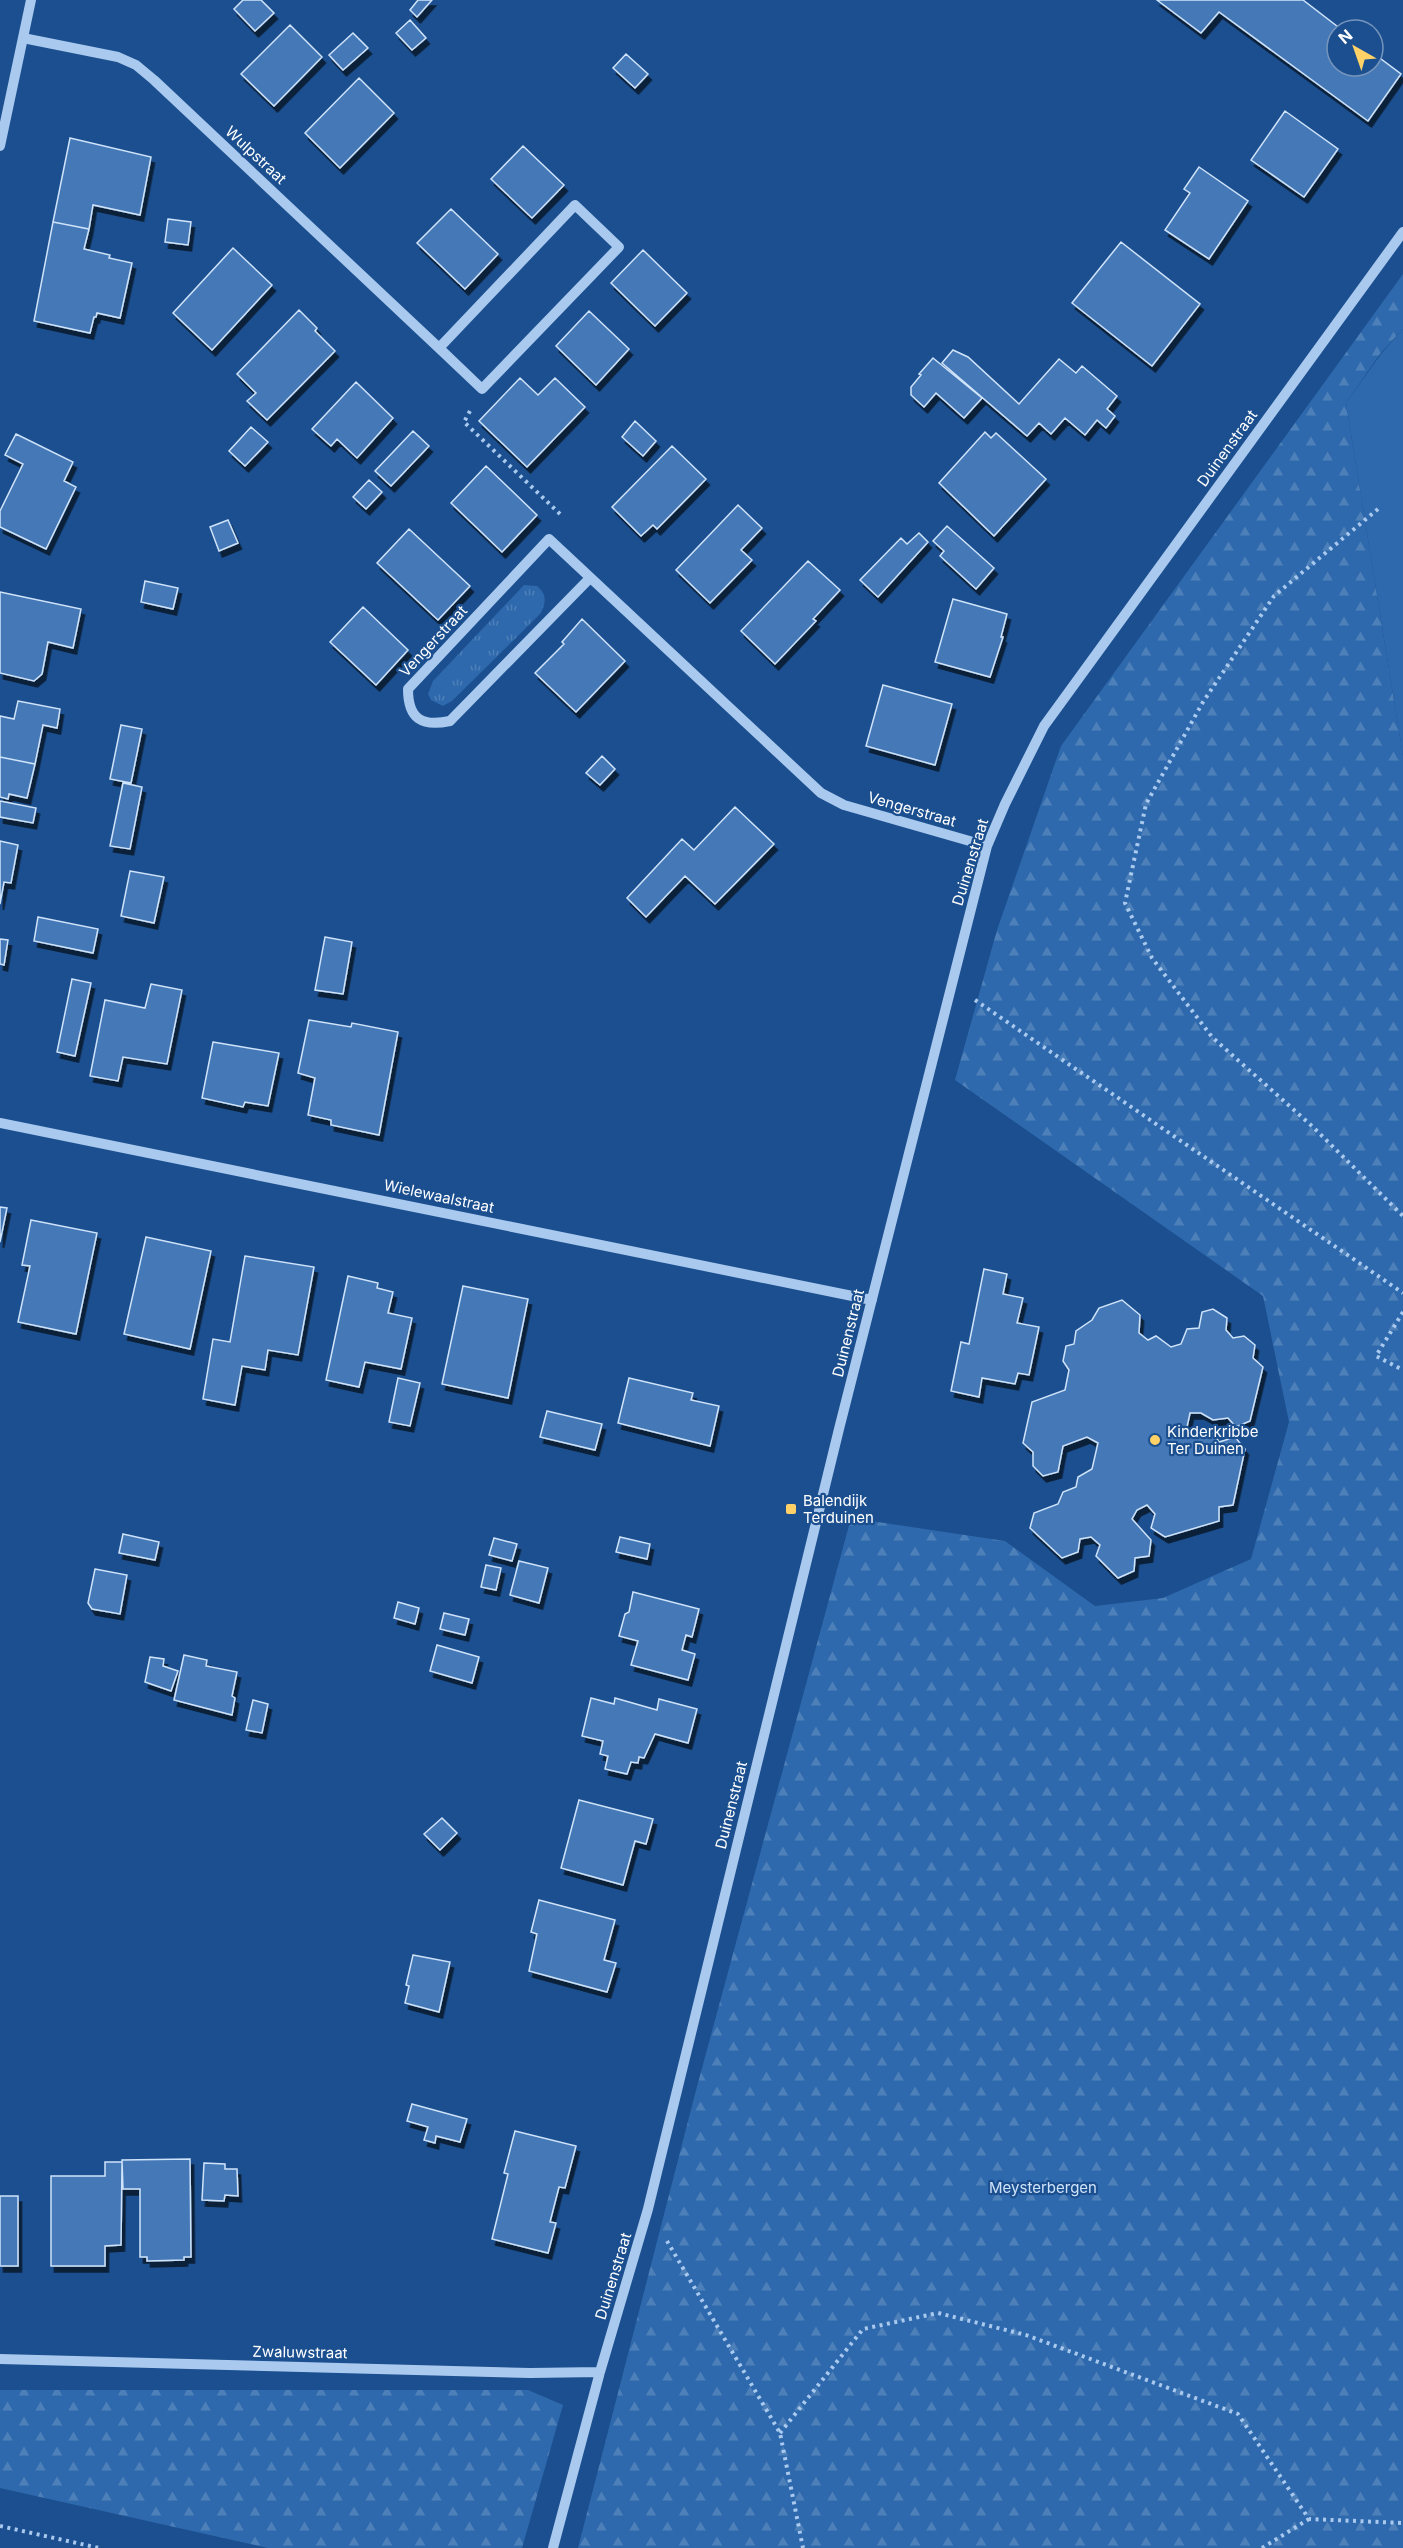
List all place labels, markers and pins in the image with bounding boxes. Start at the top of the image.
place label: Kinderkribbe Ter Duinen [1167,1422,1258,1458]
marker: Kinderkribbe Ter Duinen [1148,1433,1162,1447]
place label: Balendijk Terduinen [803,1491,874,1527]
marker: Balendijk Terduinen [784,1502,798,1516]

